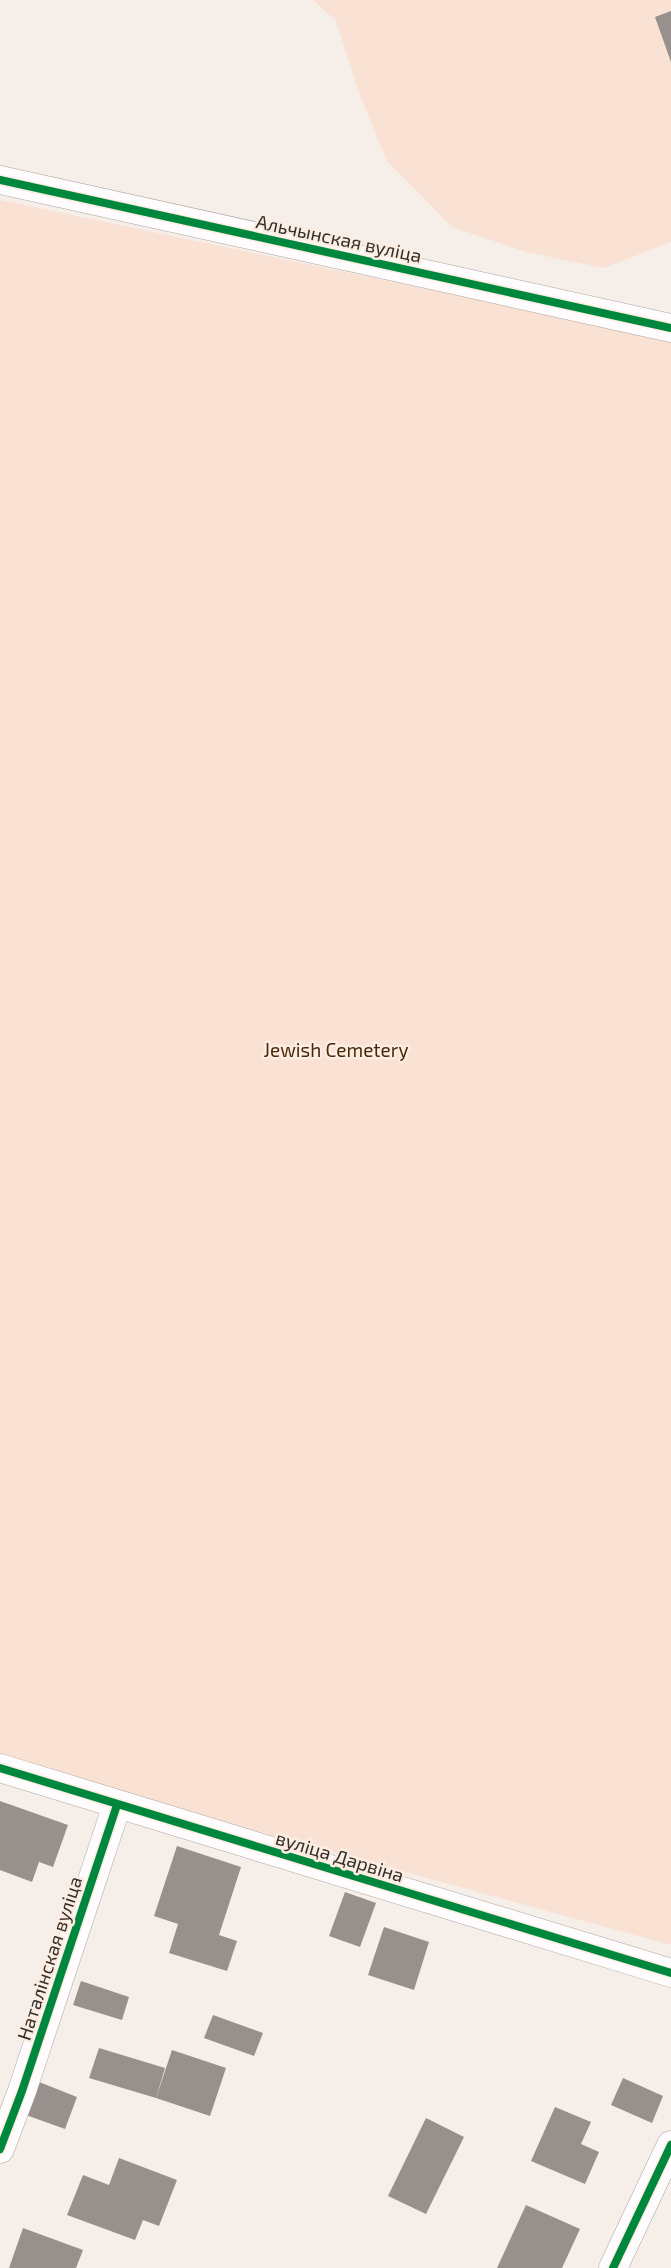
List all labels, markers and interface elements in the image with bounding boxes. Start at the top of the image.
street label: Альчынская вуліца [254,209,424,268]
park label: Jewish Cemetery [264,1038,408,1061]
street label: вуліца Дарвіна [273,1826,407,1887]
street label: Наталінская вуліца [12,1873,87,2043]

